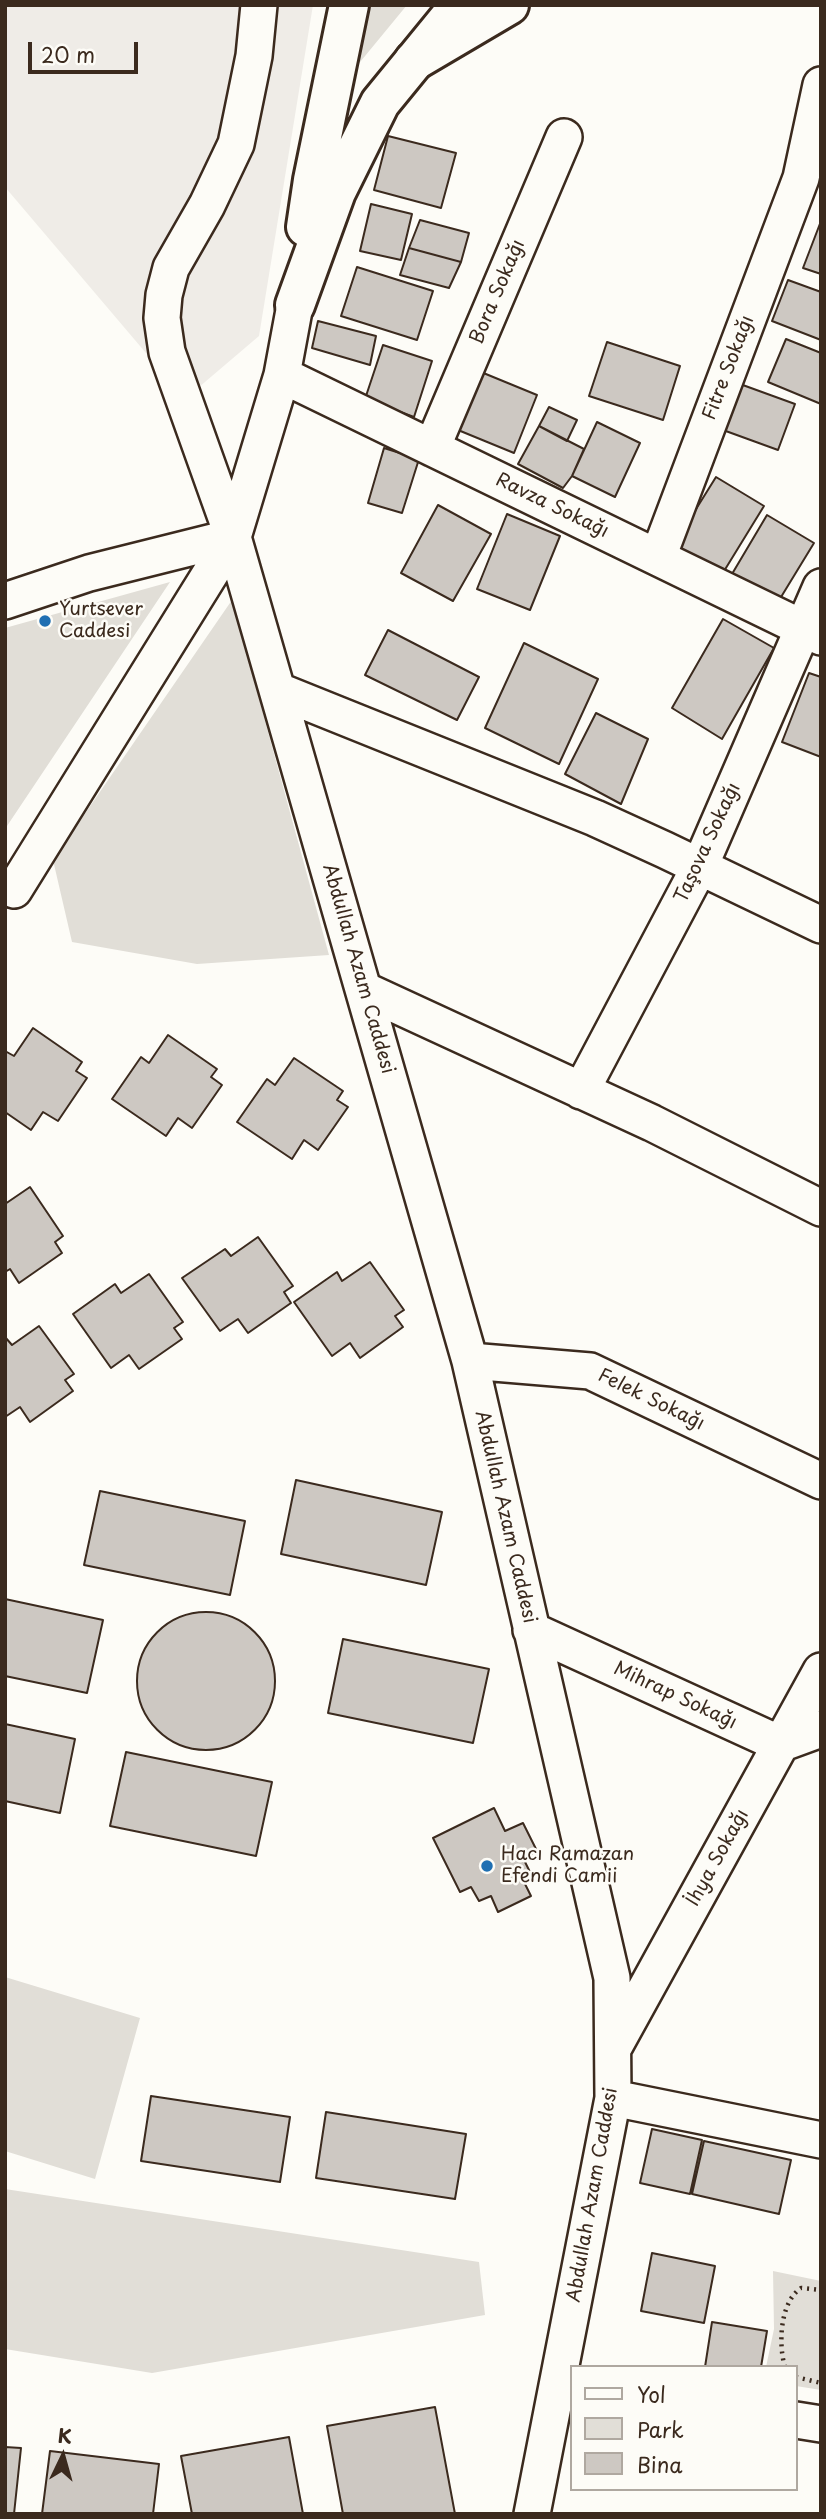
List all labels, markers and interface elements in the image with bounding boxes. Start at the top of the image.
scale bar [32,28,142,72]
text: 20 m [41,38,95,70]
street label: Bora Sokağı [466,236,530,348]
street label: Fitre Sokağı [699,312,759,424]
street label: Ravza Sokağı [492,469,612,543]
place label: Yurtsever Caddesi [59,599,143,643]
marker: Yurtsever Caddesi [37,613,53,629]
street label: Taşova Sokağı [670,779,746,907]
street label: Abdullah Azam Caddesi [317,861,399,1077]
street label: Felek Sokağı [594,1364,708,1436]
street label: Abdullah Azam Caddesi [469,1408,541,1626]
street label: Mihrap Sokağı [610,1658,740,1734]
street label: İhya Sokağı [682,1805,754,1911]
place label: Hacı Ramazan Efendi Camii [501,1844,634,1888]
marker: Hacı Ramazan Efendi Camii [479,1858,495,1874]
street label: Abdullah Azam Caddesi [563,2086,623,2304]
legend [570,2365,798,2491]
text: Yol [637,2378,666,2410]
text: Park [637,2413,684,2445]
north arrow [28,2421,98,2491]
text: K [57,2421,73,2450]
text: Bina [637,2448,682,2480]

